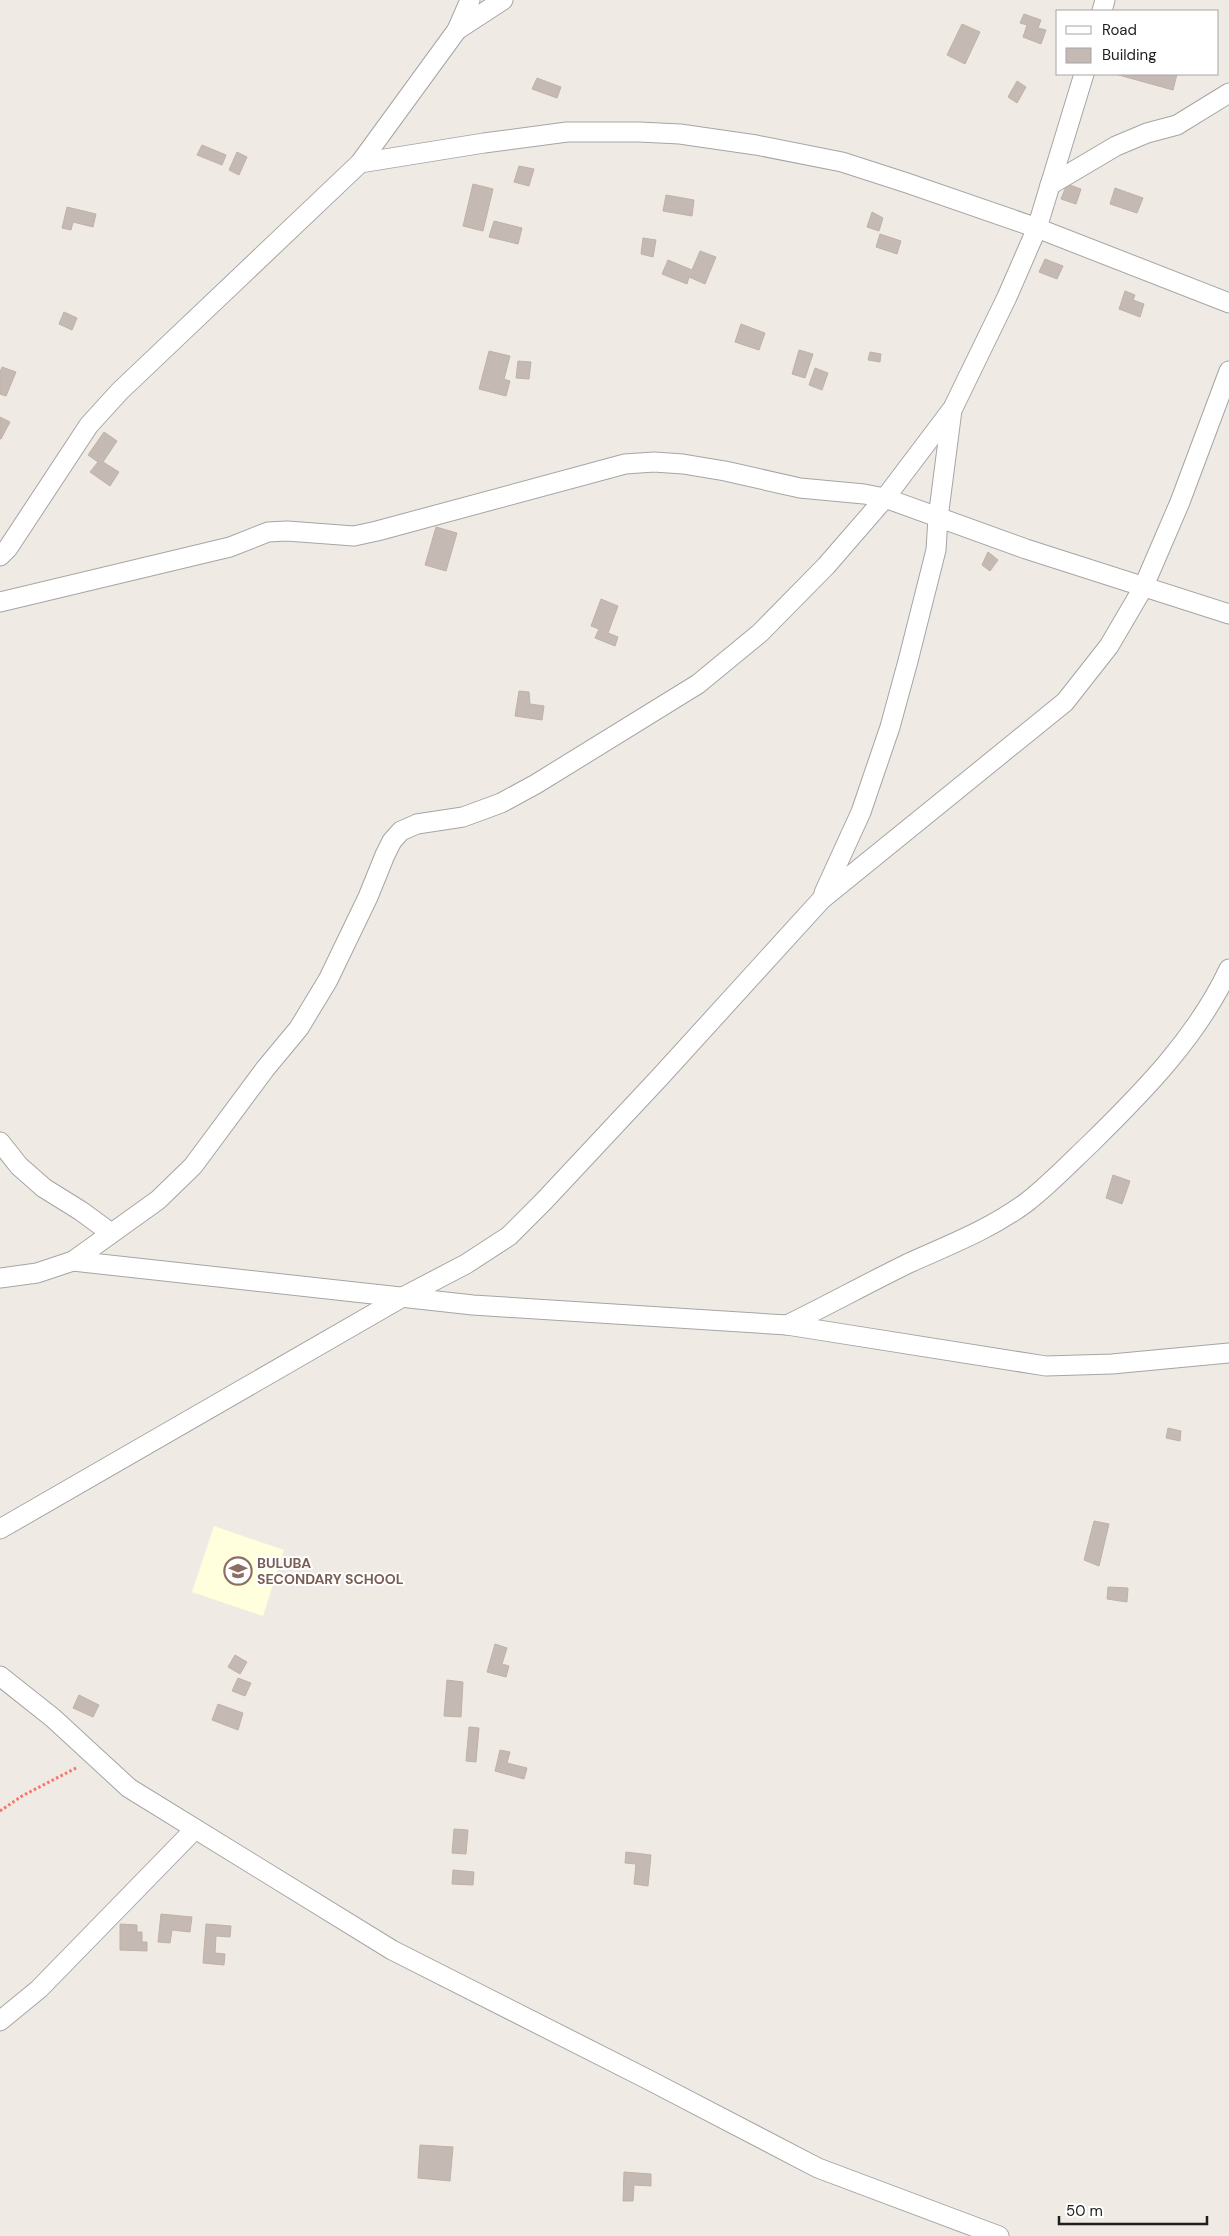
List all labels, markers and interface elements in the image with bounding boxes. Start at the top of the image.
legend [1056,10,1219,75]
text: Road [1102,20,1137,40]
text: Building [1102,45,1157,65]
place label: BULUBA SECONDARY SCHOOL [257,1554,404,1588]
school or university icon: BULUBA SECONDARY SCHOOL [223,1556,253,1586]
scale bar [1059,2194,1206,2226]
text: 50 m [1066,2201,1103,2221]

